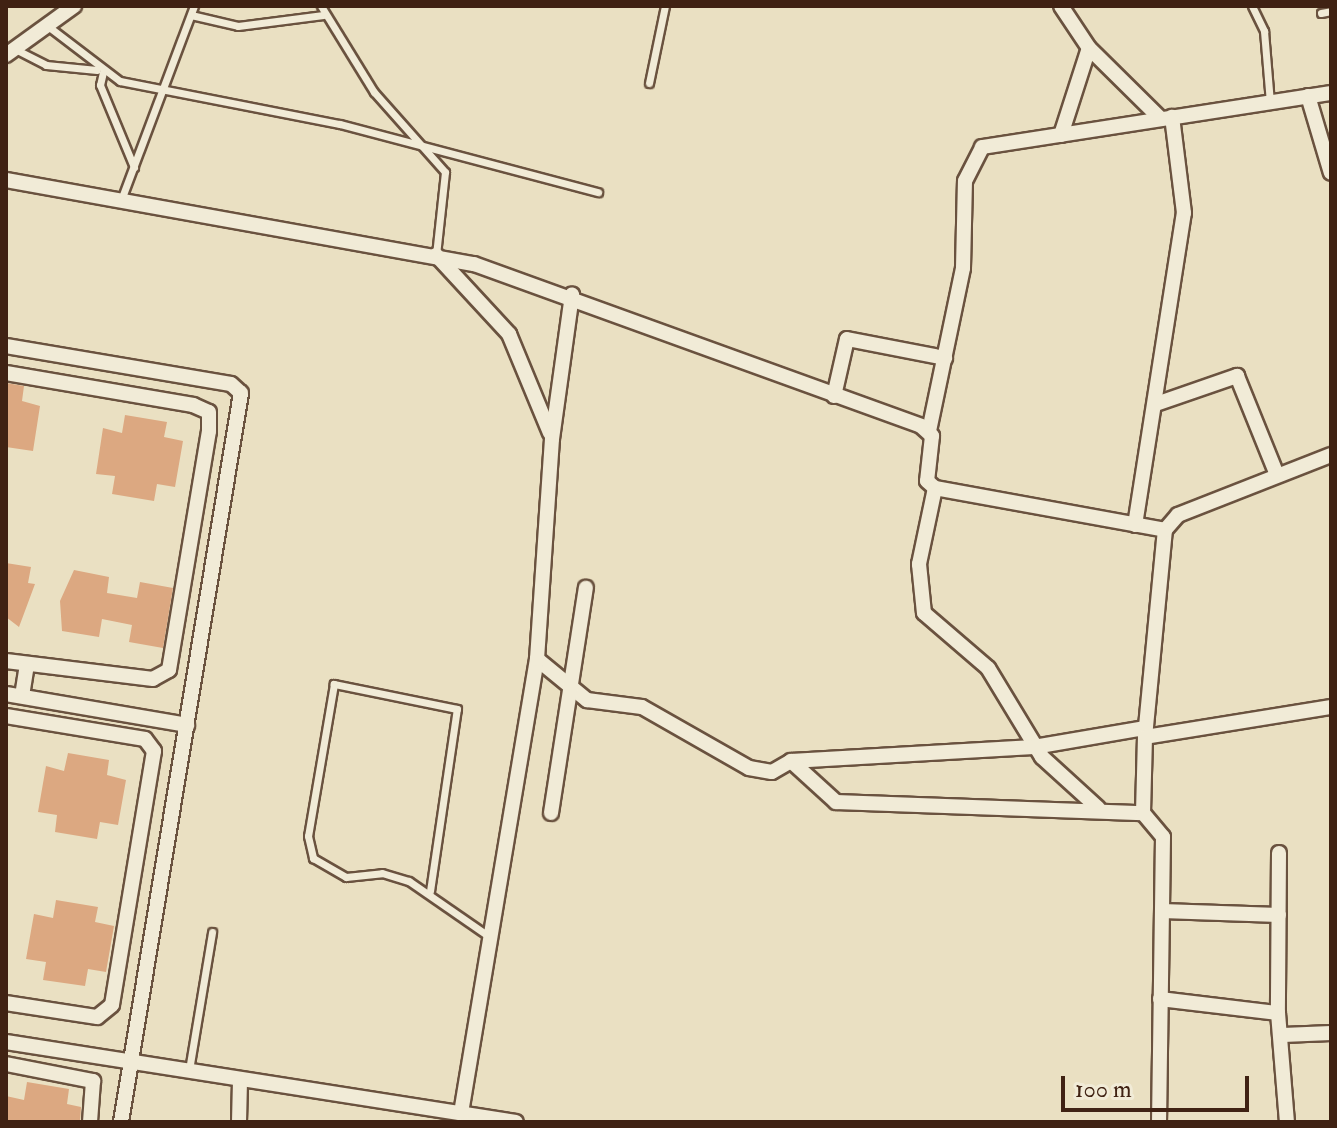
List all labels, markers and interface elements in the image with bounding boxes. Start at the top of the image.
scale bar [1065,1060,1253,1110]
text: 100 m [1075,1074,1132,1105]

